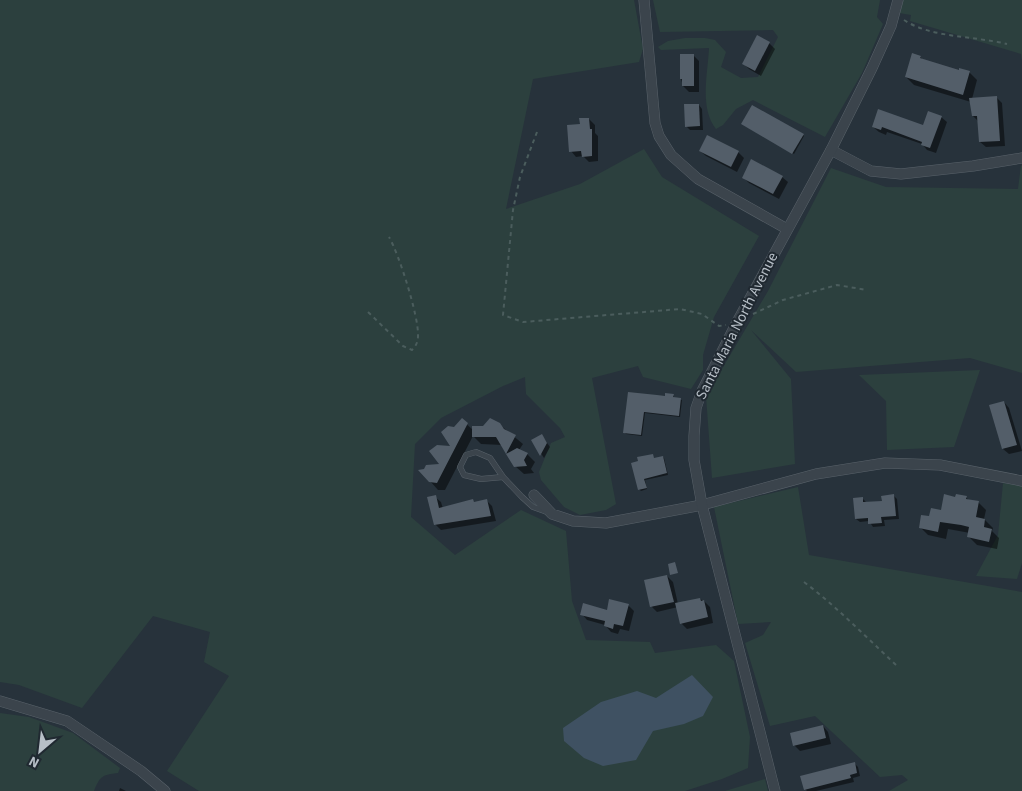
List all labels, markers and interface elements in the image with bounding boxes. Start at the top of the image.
street label: Santa Maria North Avenue [691,249,783,403]
north arrow [15,726,65,776]
text: N [26,751,43,773]

